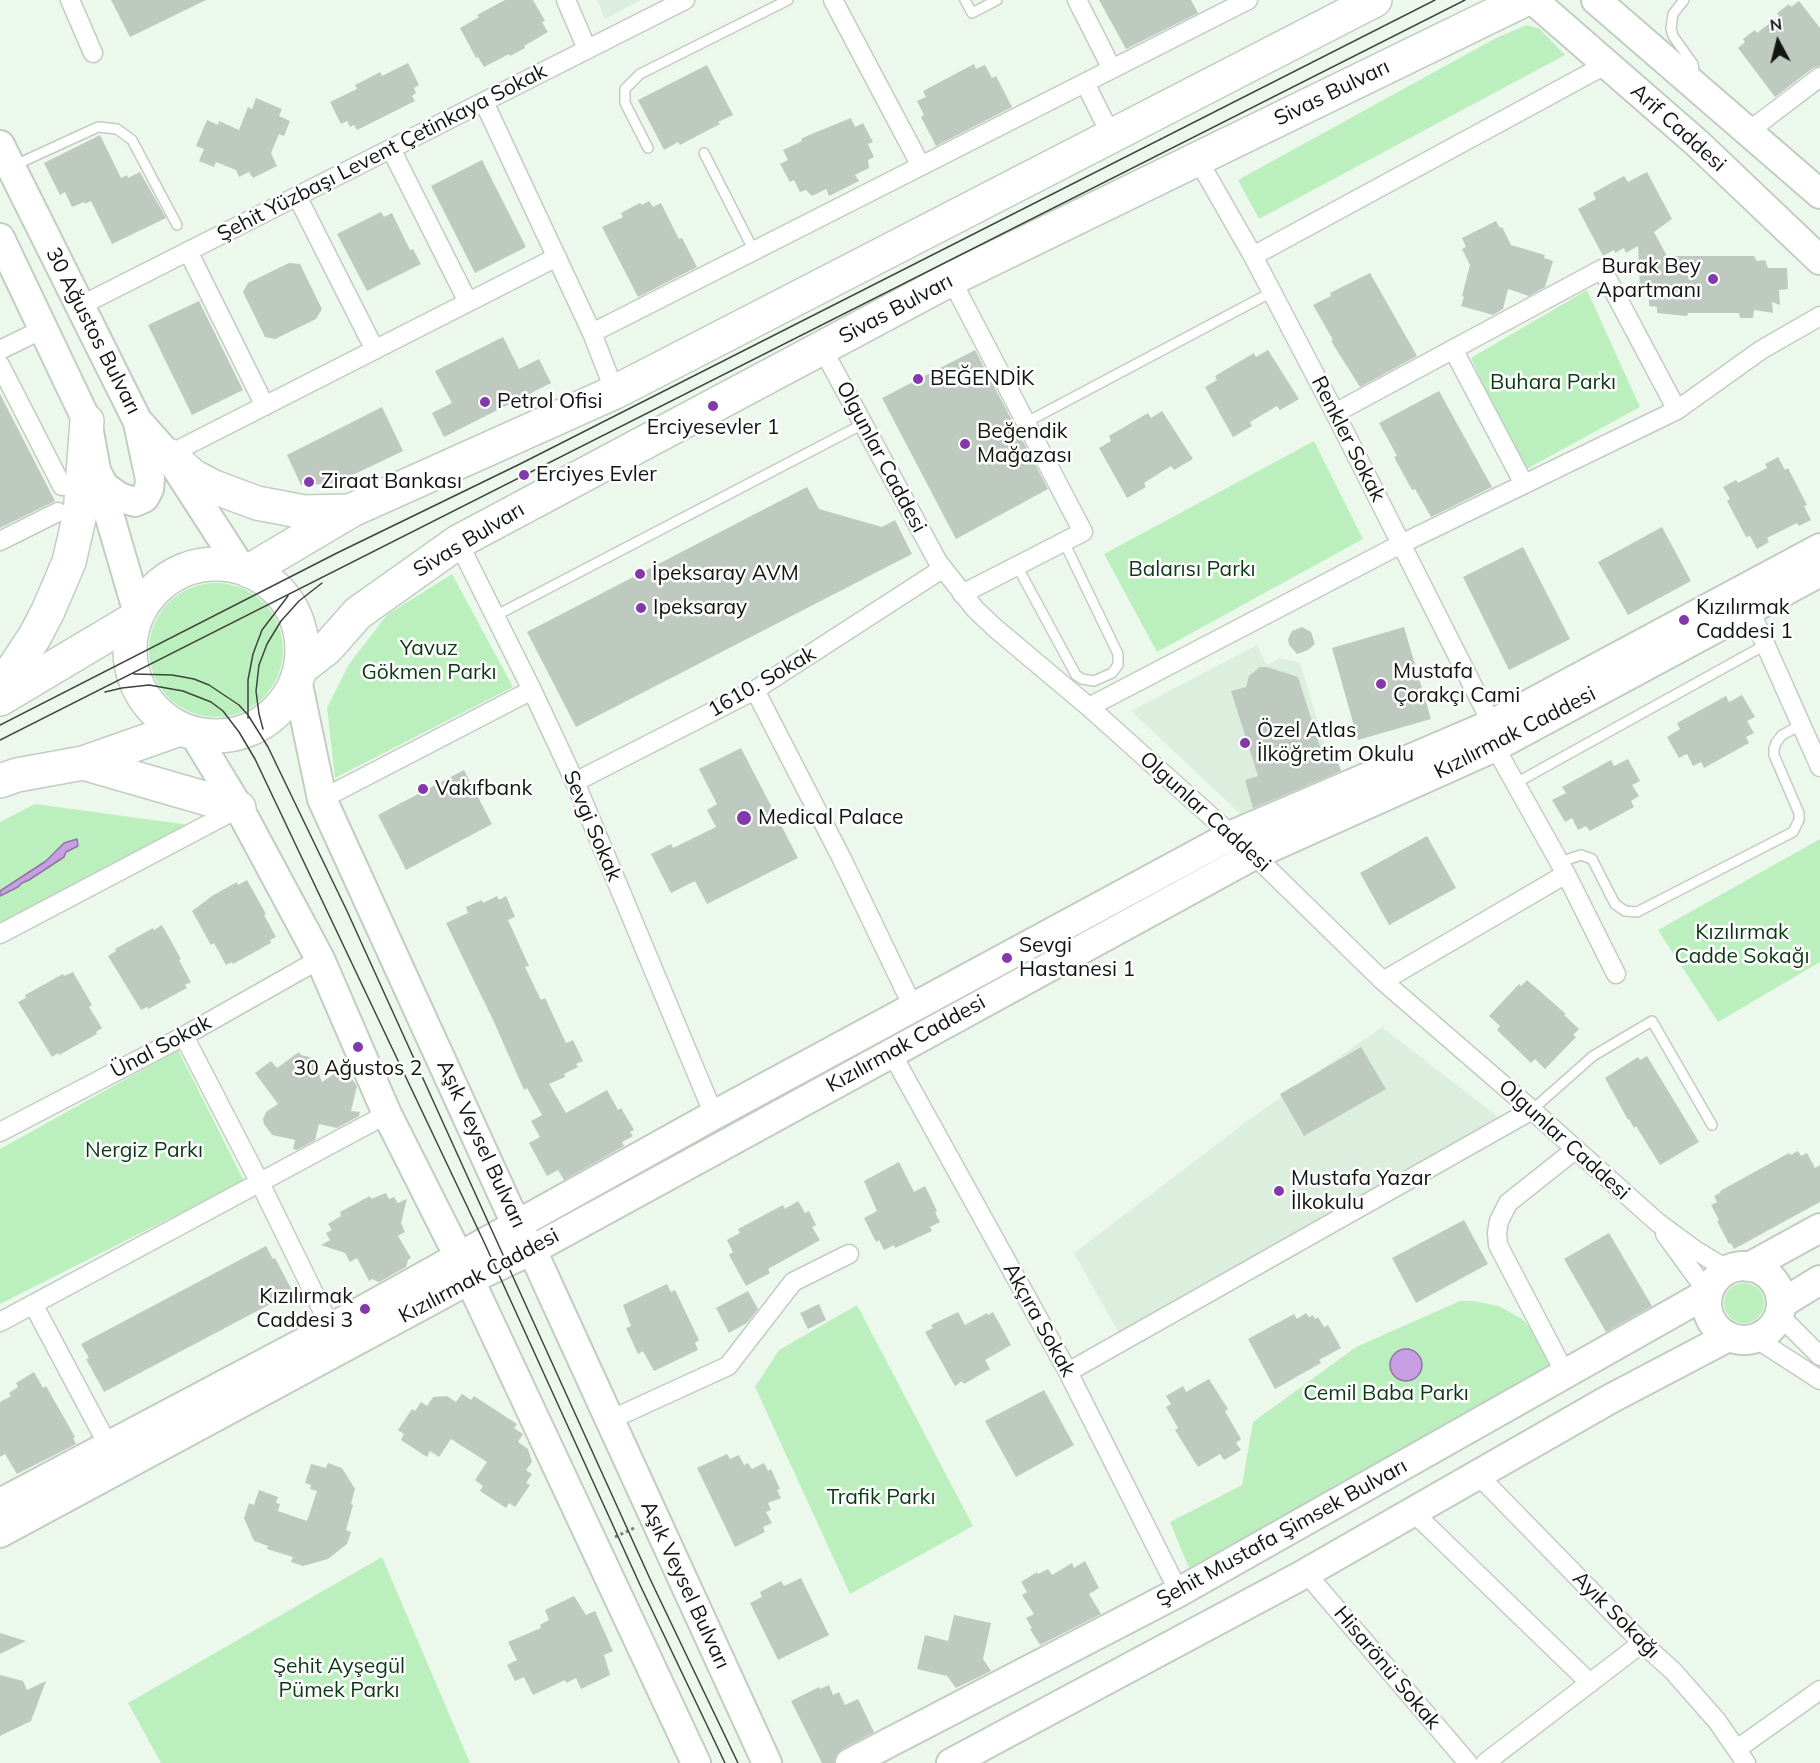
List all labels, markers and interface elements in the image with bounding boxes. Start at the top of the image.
north arrow [1748,12,1808,72]
text: N [1769,13,1783,35]
street label: Sivas Bulvarı [1270,54,1394,132]
street label: Şehit Yüzbaşı Levent Çetinkaya Sokak [213,59,551,247]
street label: Arif Caddesi [1625,79,1731,177]
street label: 30 Ağustos Bulvarı [40,243,146,419]
place label: Burak Bey Apartmanı [1596,254,1701,304]
street label: Sivas Bulvarı [835,269,957,349]
marker: Burak Bey Apartmanı [1706,272,1720,286]
place label: BEĞENDİK [930,366,1034,392]
park label: Buhara Parkı [1490,370,1616,396]
marker: BEĞENDİK [911,372,925,386]
street label: Renkler Sokak [1306,372,1390,506]
street label: Olgunlar Caddesi [831,377,931,537]
place label: Petrol Ofisi [497,389,603,415]
marker: Petrol Ofisi [478,395,492,409]
marker: Erciyesevler 1 [706,399,720,413]
place label: Erciyesevler 1 [647,415,779,441]
place label: Beğendik Mağazası [977,419,1072,469]
marker: Beğendik Mağazası [958,437,972,451]
place label: Erciyes Evler [536,462,657,488]
marker: Erciyes Evler [517,468,531,482]
place label: Ziraat Bankası [321,469,462,495]
marker: Ziraat Bankası [302,475,316,489]
street label: Sivas Bulvarı [409,497,529,583]
park label: Balarısı Parkı [1128,557,1256,583]
place label: İpeksaray AVM [652,561,799,587]
marker: İpeksaray AVM [633,567,647,581]
place label: Ipeksaray [653,595,747,621]
place label: Kızılırmak Caddesi 1 [1696,595,1793,645]
marker: Ipeksaray [634,601,648,615]
marker: Kızılırmak Caddesi 1 [1677,613,1691,627]
park label: Yavuz Gökmen Parkı [361,636,497,686]
street label: 1610. Sokak [704,641,820,723]
place label: Mustafa Çorakçı Cami [1393,659,1520,709]
marker: Mustafa Çorakçı Cami [1374,677,1388,691]
street label: Kızılırmak Caddesi [1430,681,1600,785]
place label: Özel Atlas İlköğretim Okulu [1257,718,1414,768]
marker: Özel Atlas İlköğretim Okulu [1238,736,1252,750]
street label: Olgunlar Caddesi [1134,747,1276,877]
street label: Sevgi Sokak [557,767,627,885]
place label: Vakıfbank [435,776,532,802]
marker: Vakıfbank [416,782,430,796]
place label: Medical Palace [758,805,903,831]
marker: Medical Palace [735,809,753,827]
park label: Kızılırmak Cadde Sokağı [1675,920,1809,970]
place label: Sevgi Hastanesi 1 [1019,933,1135,983]
marker: Sevgi Hastanesi 1 [1000,951,1014,965]
street label: Kızılırmak Caddesi [822,990,990,1098]
street label: Ünal Sokak [107,1010,215,1084]
marker: 30 Ağustos 2 [351,1040,365,1054]
place label: 30 Ağustos 2 [294,1056,422,1082]
street label: Aşık Veysel Bulvarı [431,1056,531,1232]
street label: Olgunlar Caddesi [1493,1075,1635,1205]
park label: Nergiz Parkı [85,1138,203,1164]
place label: Mustafa Yazar İlkokulu [1291,1166,1431,1216]
marker: Mustafa Yazar İlkokulu [1272,1184,1286,1198]
street label: Kızılırmak Caddesi [395,1223,563,1329]
street label: Akçıra Sokak [997,1259,1081,1381]
place label: Kızılırmak Caddesi 3 [256,1284,353,1334]
marker: Kızılırmak Caddesi 3 [358,1302,372,1316]
park label: Cemil Baba Parkı [1303,1381,1469,1407]
street label: Şehit Mustafa Şimsek Bulvarı [1152,1454,1412,1612]
park label: Trafik Parkı [827,1485,935,1511]
street label: Aşık Veysel Bulvarı [635,1497,735,1673]
street label: Ayık Sokağı [1567,1566,1665,1664]
street label: Hisarönü Sokak [1328,1601,1446,1735]
park label: Şehit Ayşegül Pümek Parkı [273,1654,405,1704]

